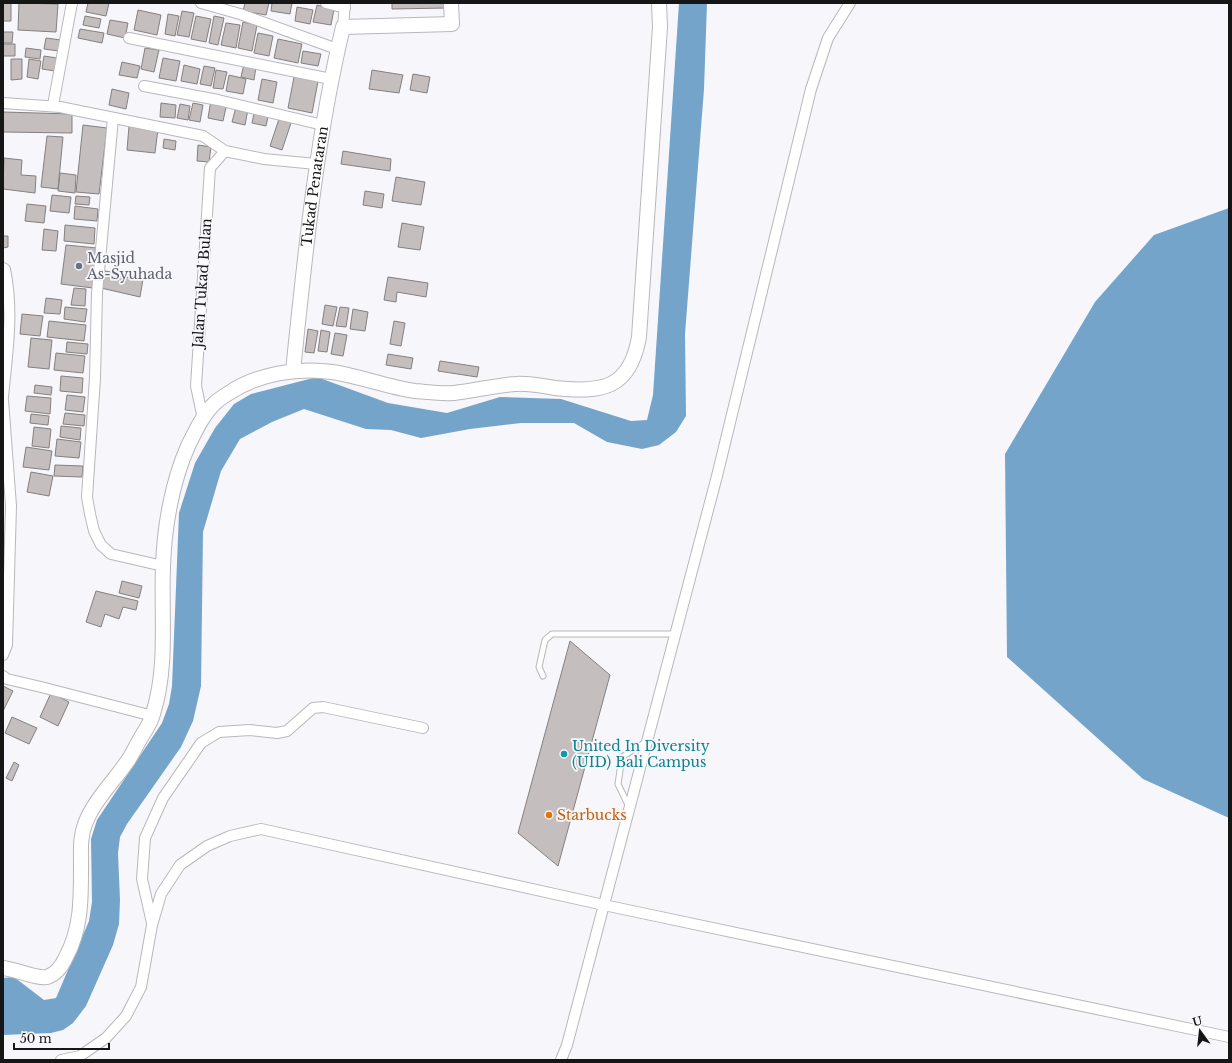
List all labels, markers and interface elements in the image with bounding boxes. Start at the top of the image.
street label: Tukad Penataran [297,124,332,248]
street label: Jalan Tukad Bulan [188,217,216,350]
place label: Masjid As-Syuhada [86,249,173,283]
marker: Masjid As-Syuhada [74,261,84,271]
place label: United In Diversity (UID) Bali Campus [572,737,710,771]
marker: United In Diversity (UID) Bali Campus [559,749,569,759]
place label: Starbucks [557,806,627,824]
marker: Starbucks [544,810,554,820]
north arrow [1180,1011,1220,1051]
text: U [1191,1013,1204,1029]
scale bar [14,1025,109,1051]
text: 50 m [20,1031,52,1046]

